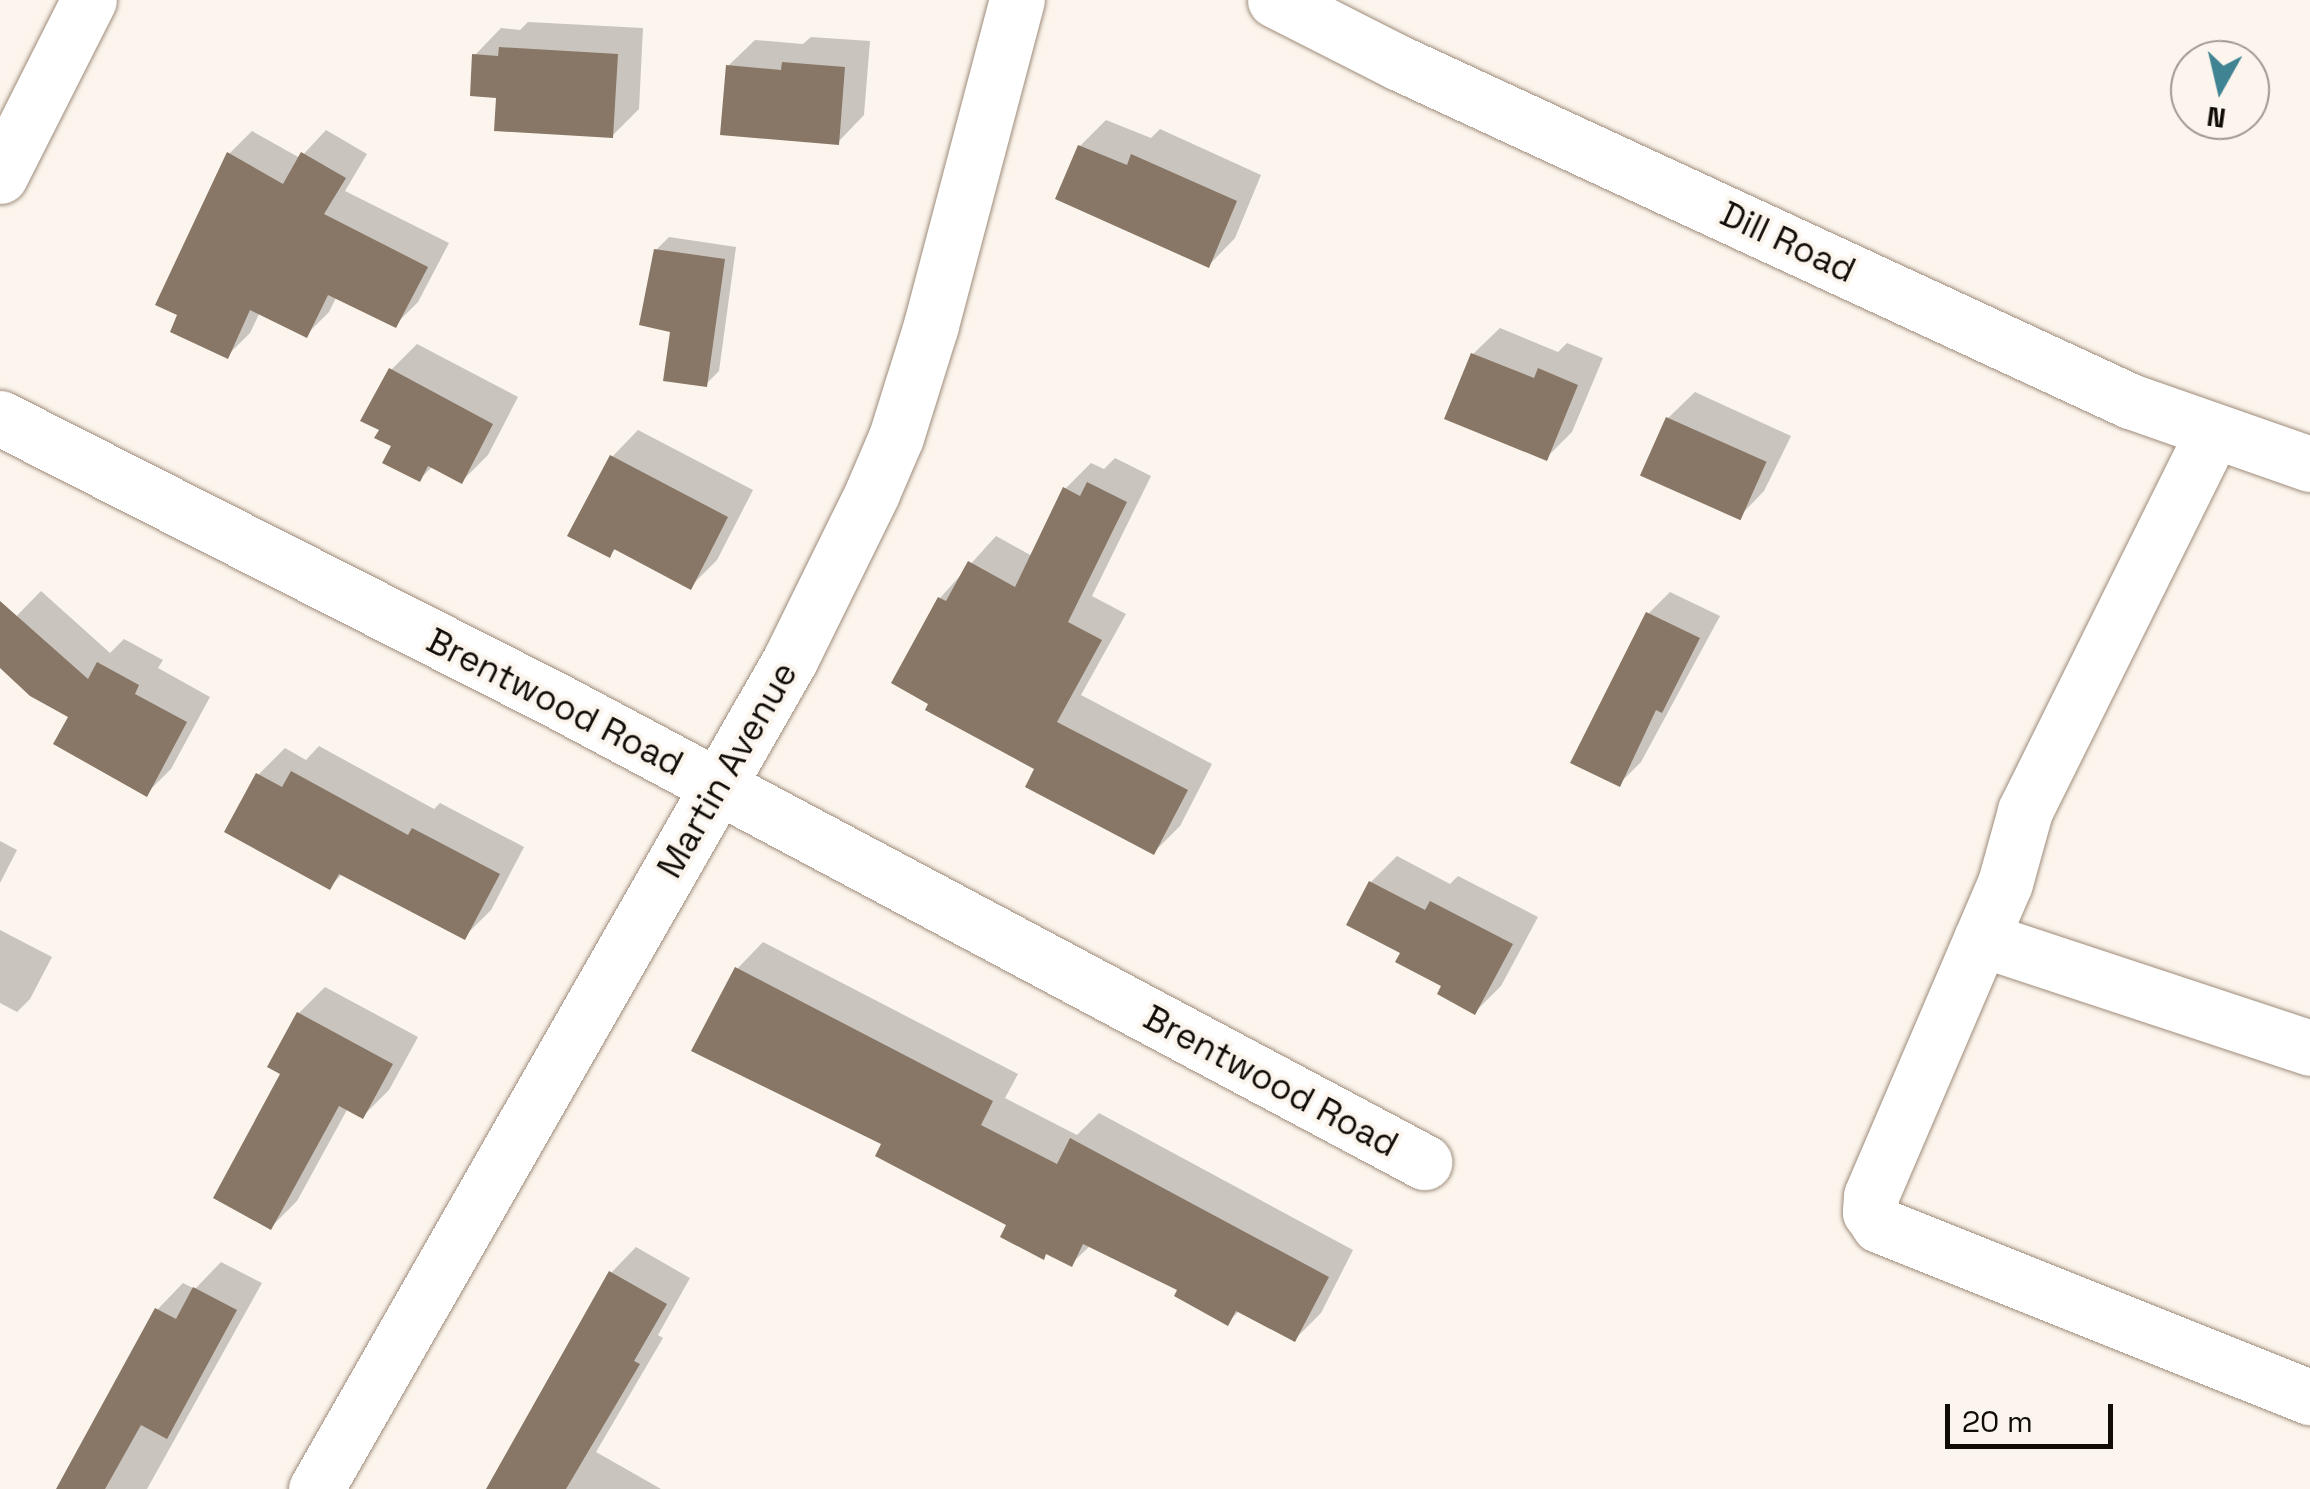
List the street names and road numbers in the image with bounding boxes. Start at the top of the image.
street label: Dill Road [1714,193,1862,291]
street label: Brentwood Road [420,619,690,785]
street label: Martin Avenue [648,655,806,885]
street label: Brentwood Road [1137,996,1405,1166]

